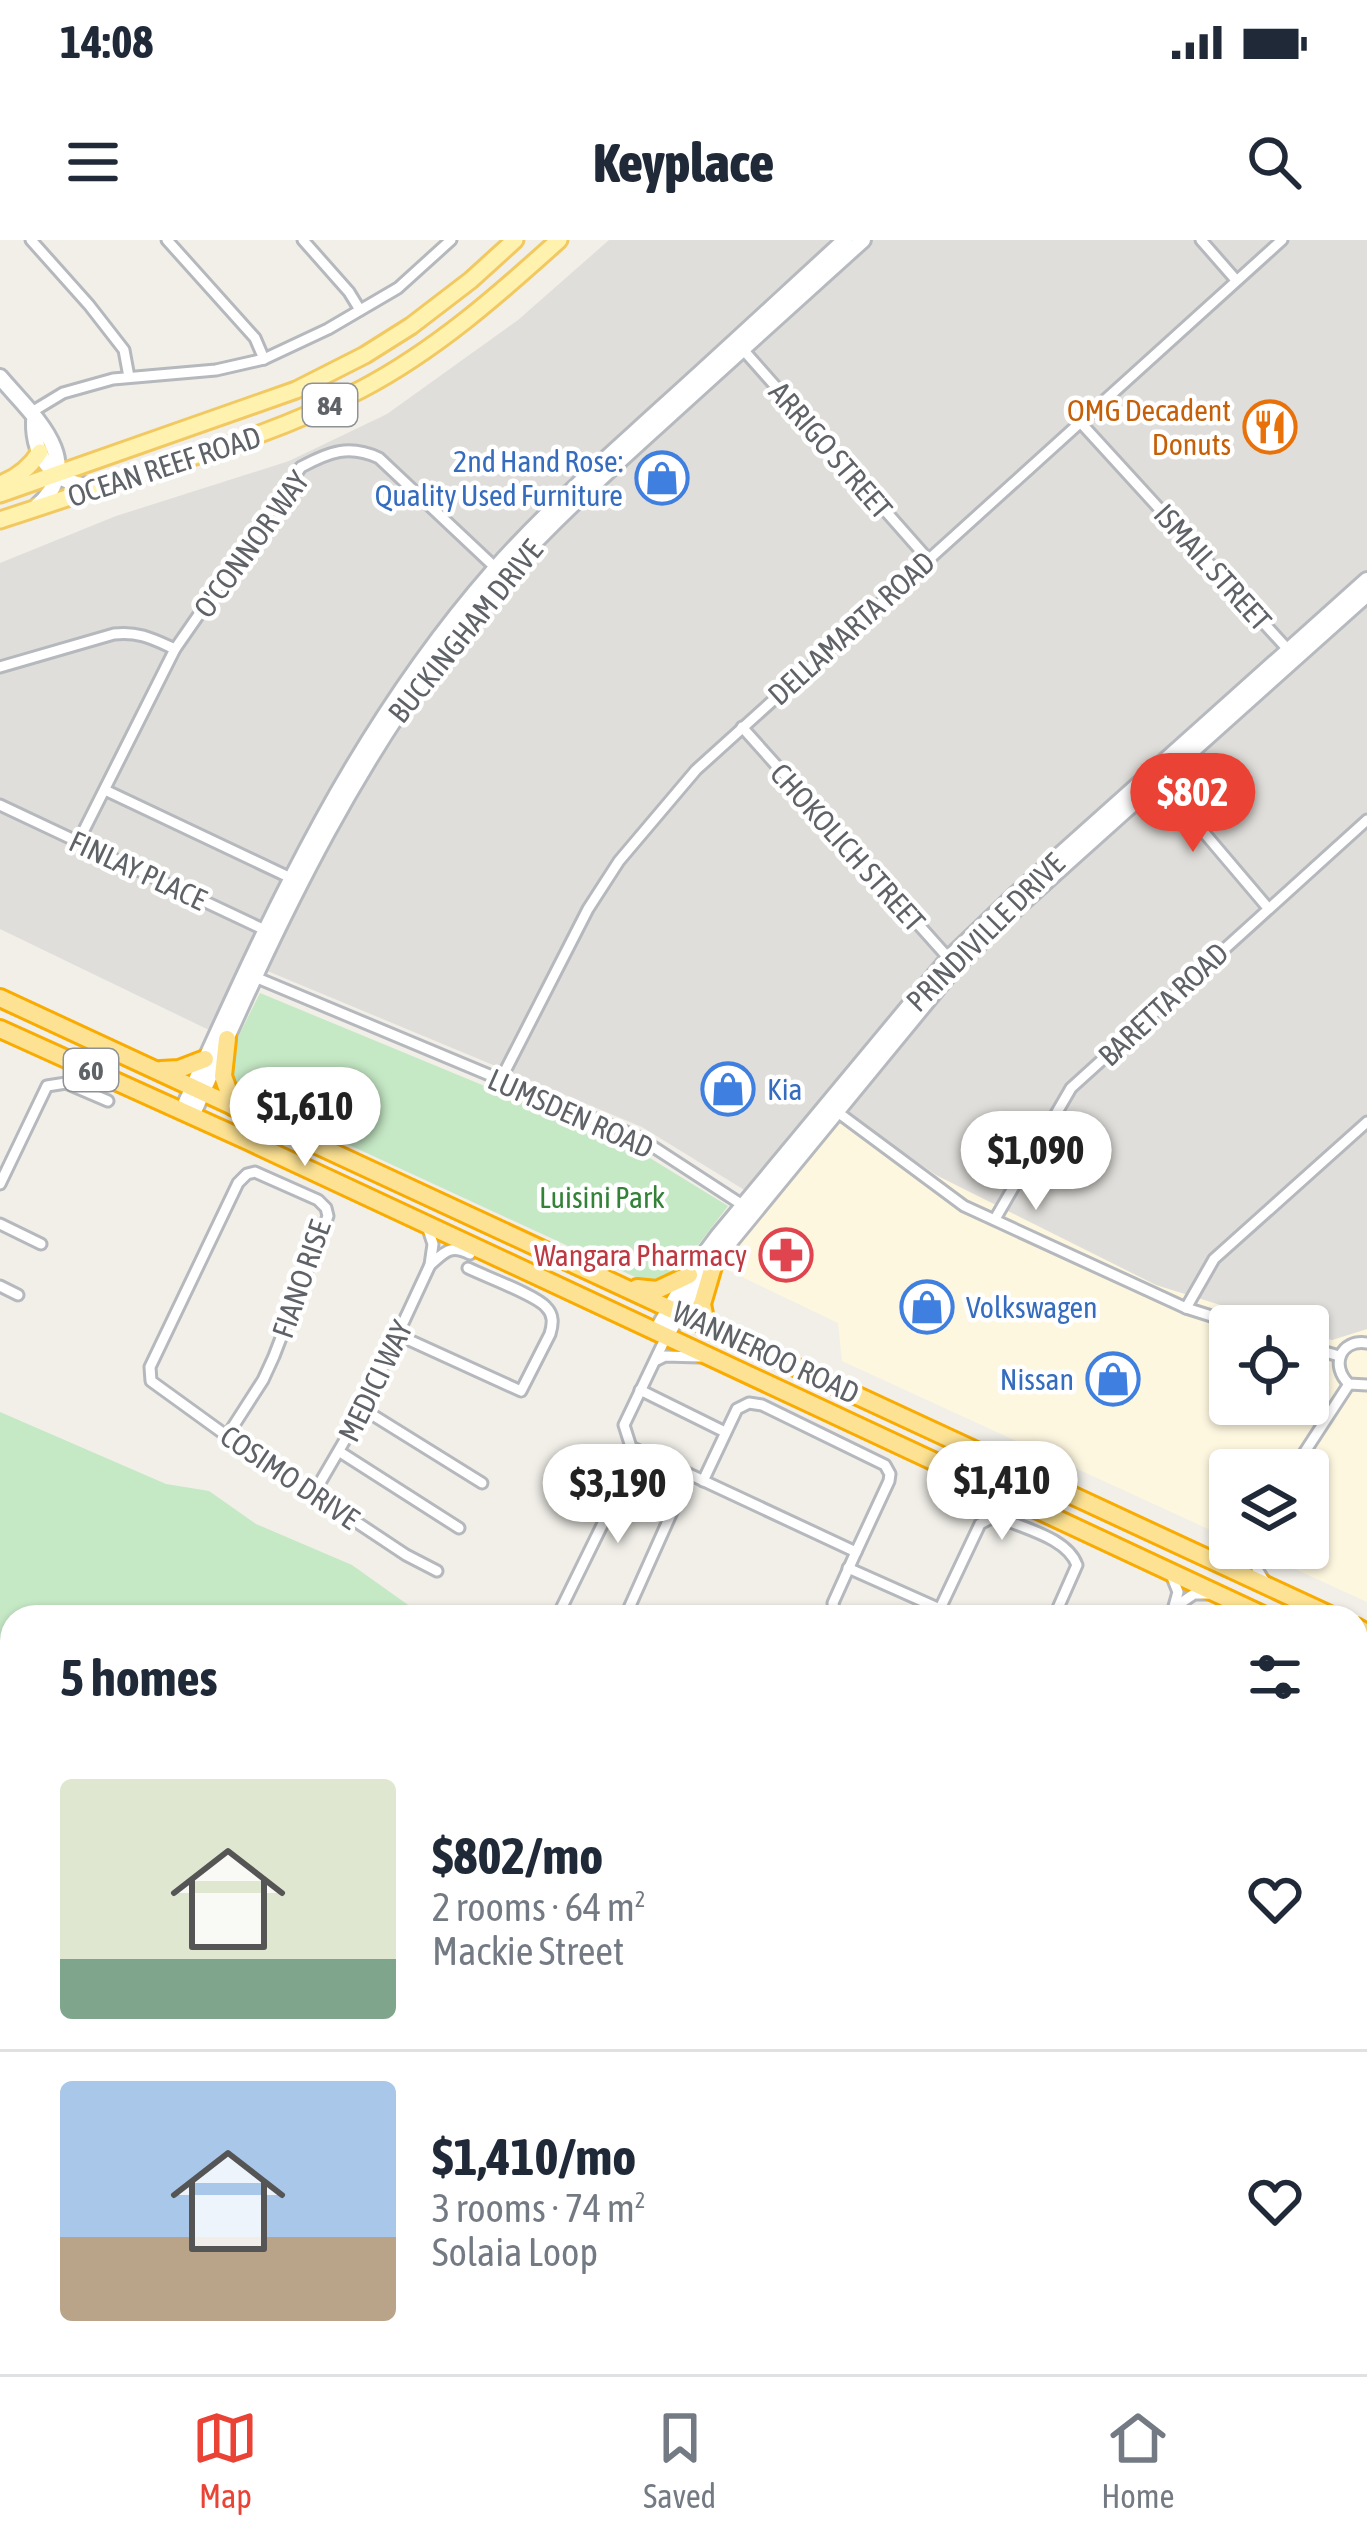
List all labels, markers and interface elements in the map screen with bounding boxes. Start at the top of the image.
text: 14:08 [60,16,154,68]
icon: menu [60,129,126,195]
icon: search [1241,129,1307,195]
text: Keyplace [593,132,774,193]
street label: ARRIGO STREET [763,375,899,525]
road number: 84 [303,384,357,426]
place label: OMG Decadent Donuts [1067,393,1231,461]
restaurant icon: OMG Decadent Donuts [1242,399,1298,455]
street label: OCEAN REEF ROAD [63,419,265,513]
place label: 2nd Hand Rose: Quality Used Furniture [375,444,623,512]
shop icon: 2nd Hand Rose: Quality Used Furniture [634,450,690,506]
street label: O'CONNOR WAY [187,464,316,624]
street label: ISMAIL STREET [1148,497,1278,637]
street label: BUCKINGHAM DRIVE [381,533,549,729]
street label: DELLAMARTA ROAD [761,545,941,711]
pin: $802 [1122,753,1264,855]
street label: CHOKOLICH STREET [764,756,932,938]
text: $802 [1157,770,1229,814]
street label: FINLAY PLACE [64,824,212,917]
street label: PRINDIVILLE DRIVE [899,846,1071,1018]
street label: BARETTA ROAD [1091,936,1235,1072]
road number: 60 [64,1049,118,1091]
street label: LUMSDEN ROAD [483,1061,659,1165]
shop icon: Kia [700,1061,756,1117]
pin: $1,610 [207,1067,403,1169]
place label: Kia [767,1072,803,1106]
text: $1,610 [257,1084,353,1128]
pin: $1,090 [938,1111,1134,1213]
text: $1,090 [988,1128,1084,1172]
park label: Luisini Park [539,1180,665,1214]
street label: FIANO RISE [265,1216,337,1342]
pharmacy icon: Wangara Pharmacy [758,1227,814,1283]
place label: Wangara Pharmacy [534,1238,747,1272]
shop icon: Volkswagen [899,1279,955,1335]
place label: Volkswagen [966,1290,1098,1324]
street label: WANNEROO ROAD [667,1294,865,1410]
map controls [1209,1305,1329,1569]
button: locate [1209,1305,1329,1425]
street label: MEDICI WAY [331,1314,419,1447]
shop icon: Nissan [1085,1351,1141,1407]
place label: Nissan [1000,1362,1074,1396]
street label: COSIMO DRIVE [214,1418,366,1536]
pin: $1,410 [904,1441,1100,1543]
pin: $3,190 [520,1444,716,1546]
button: layers [1209,1449,1329,1569]
text: $1,410 [954,1458,1050,1502]
text: $3,190 [570,1461,666,1505]
icon: filters [1242,1644,1308,1710]
text: 5 homes [60,1648,218,1707]
text: $802/mo [432,1826,603,1885]
icon: home [156,1827,300,1971]
icon: heart [1242,1866,1308,1932]
text: 2 rooms · 64 m² [432,1885,646,1929]
text: Mackie Street [432,1929,624,1973]
text: $1,410/mo [432,2127,636,2186]
icon: home [156,2129,300,2273]
icon: heart [1242,2168,1308,2234]
text: 3 rooms · 74 m² [432,2186,646,2230]
text: Solaia Loop [432,2230,598,2274]
tab: Map [192,2405,258,2515]
tab: Saved [643,2405,716,2515]
tab: Home [1101,2405,1175,2515]

